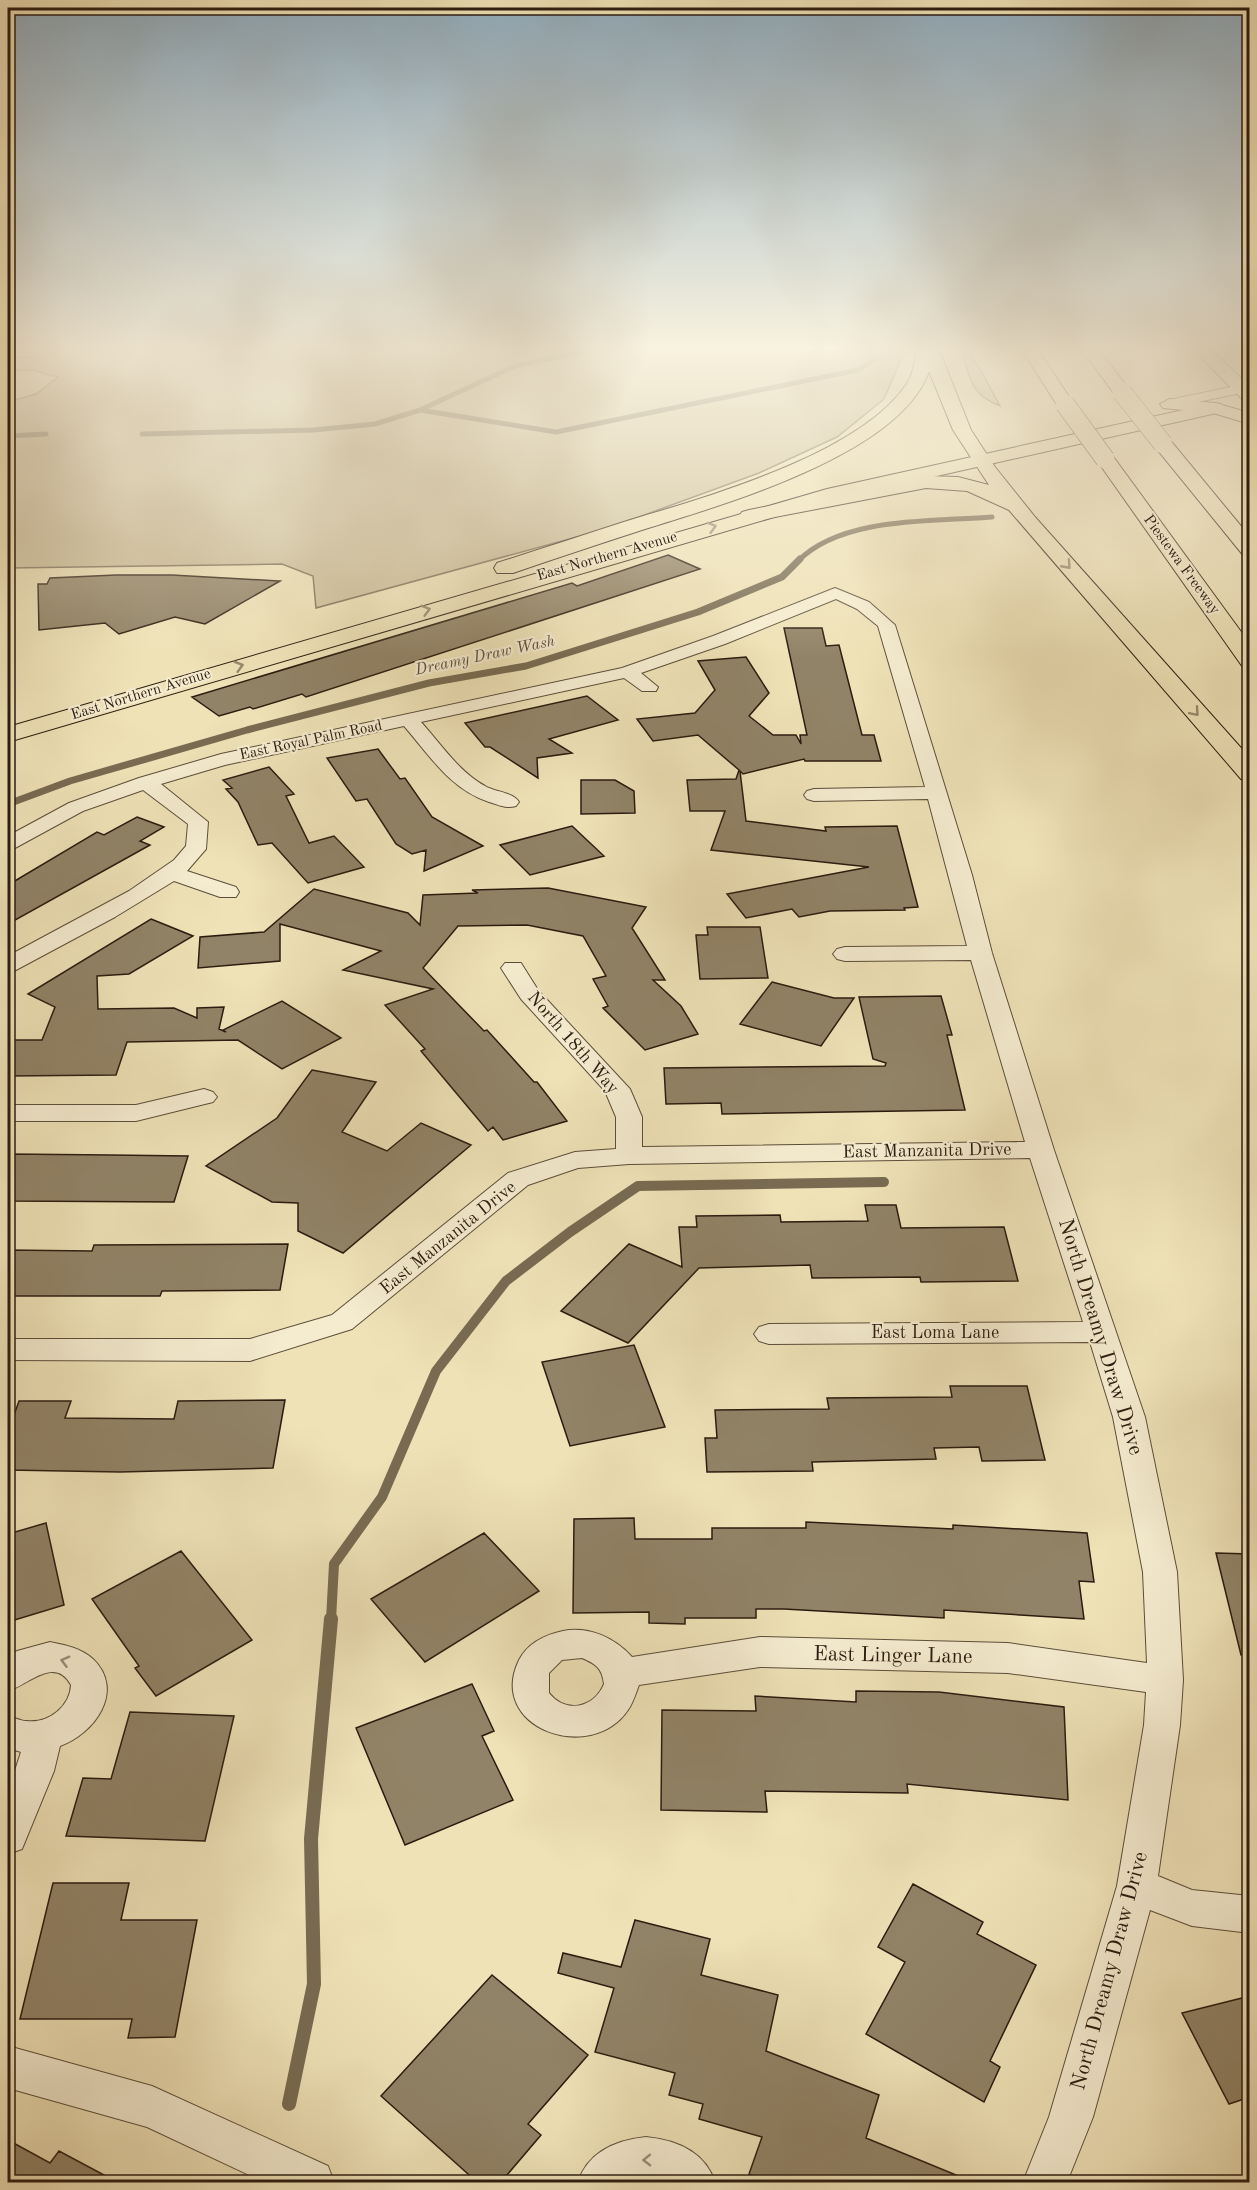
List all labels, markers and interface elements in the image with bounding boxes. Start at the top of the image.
street label: Piestewa Freeway [1140,512,1222,618]
one-way arrow [706,522,717,534]
street label: East Northern Avenue [535,530,679,584]
one-way arrow [1060,558,1071,568]
one-way arrow [420,605,431,617]
water label: Dreamy Draw Wash [413,633,556,679]
one-way arrow [233,661,244,673]
street label: East Northern Avenue [69,667,213,723]
one-way arrow [1188,705,1199,716]
street label: East Royal Palm Road [238,718,384,763]
street label: North 18th Way [524,988,622,1098]
street label: East Manzanita Drive [842,1141,1012,1161]
street label: East Manzanita Drive [377,1178,519,1298]
street label: North Dreamy Draw Drive [1054,1216,1146,1458]
street label: East Loma Lane [871,1324,999,1342]
street label: East Linger Lane [813,1644,973,1668]
one-way arrow [60,1655,70,1668]
street label: North Dreamy Draw Drive [1068,1849,1152,2093]
one-way arrow [642,2154,651,2166]

